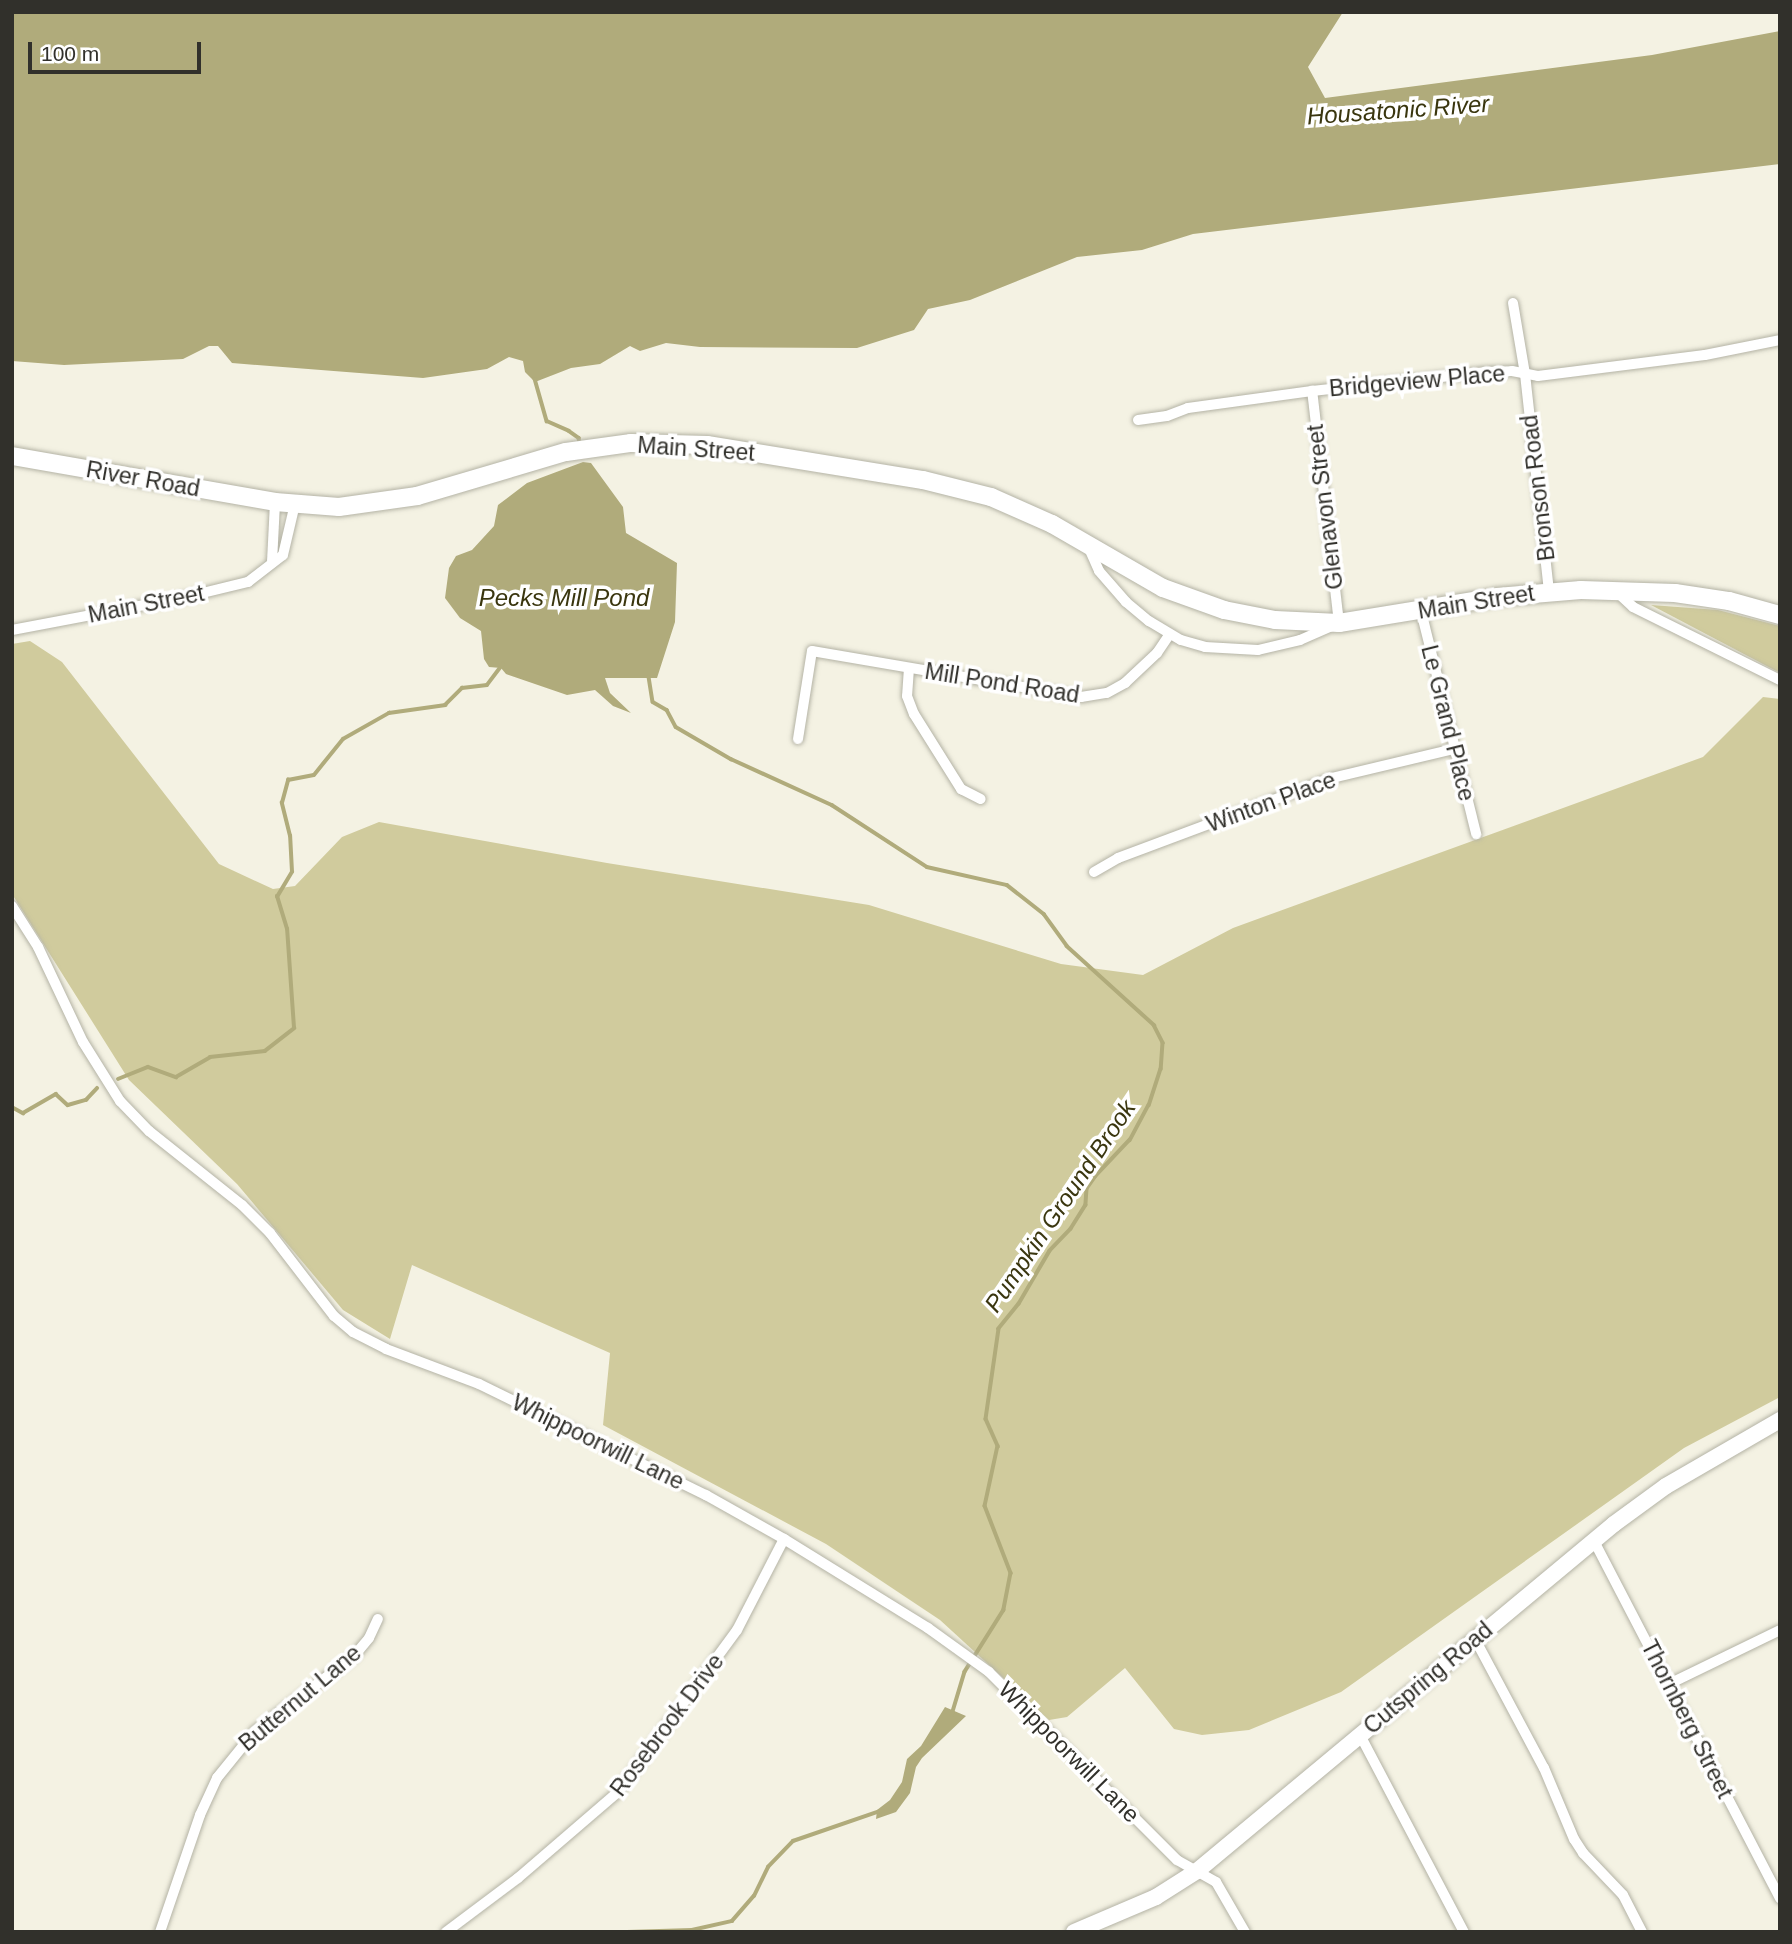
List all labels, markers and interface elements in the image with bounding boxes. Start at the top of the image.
scale bar [32,28,205,72]
text: 100 m [41,42,99,65]
water label: Housatonic River [1306,89,1490,131]
street label: Bridgeview Place [1328,360,1506,402]
street label: Bronson Road [1515,413,1561,563]
street label: Glenavon Street [1301,423,1349,591]
street label: Main Street [636,431,756,467]
street label: River Road [84,455,202,503]
street label: Main Street [86,579,206,629]
street label: Main Street [1416,579,1536,625]
water label: Pecks Mill Pond [479,584,649,612]
street label: Le Grand Place [1415,642,1481,804]
street label: Mill Pond Road [923,657,1081,709]
street label: Winton Place [1203,766,1339,838]
water label: Pumpkin Ground Brook [978,1095,1142,1317]
street label: Whippoorwill Lane [507,1388,689,1496]
street label: Cutspring Road [1358,1616,1498,1740]
street label: Thornberg Street [1635,1635,1739,1803]
street label: Butternut Lane [233,1639,367,1757]
street label: Rosebrook Drive [604,1648,730,1802]
street label: Whippoorwill Lane [993,1676,1145,1828]

